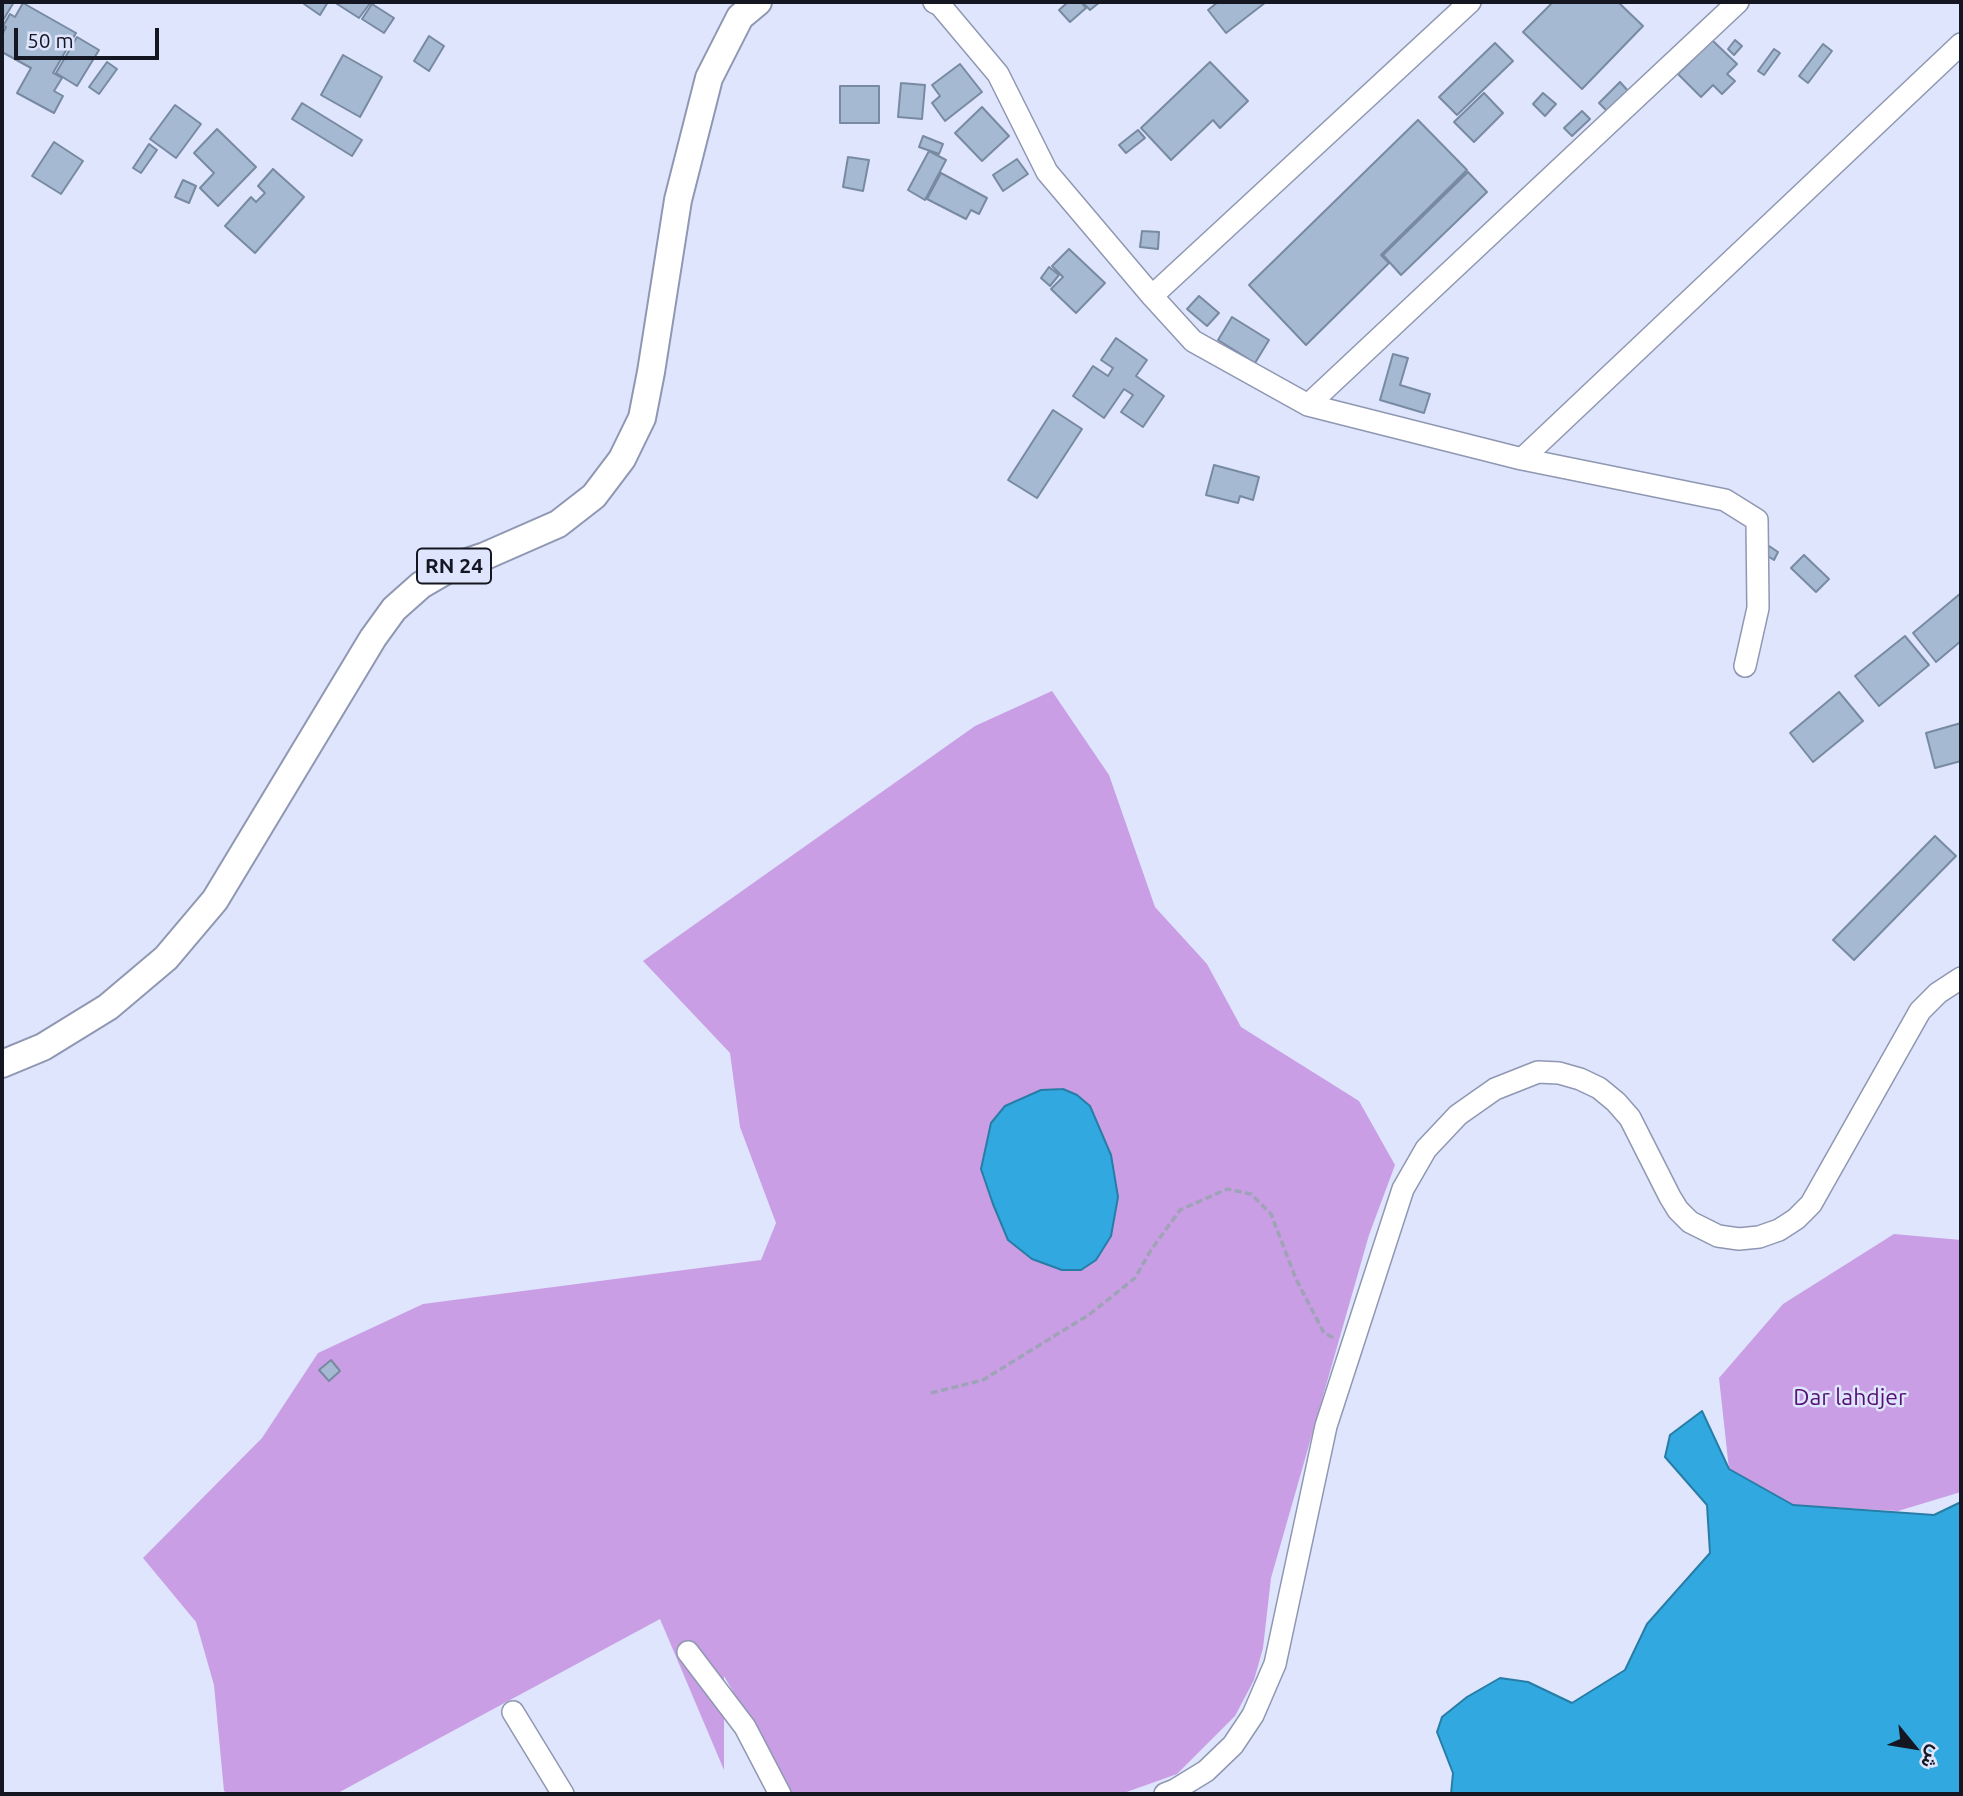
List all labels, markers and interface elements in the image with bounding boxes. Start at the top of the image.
scale bar [18,14,163,58]
text: 50 m [27,28,74,52]
road number: RN 24 [417,548,491,584]
park label: Dar lahdjer [1793,1383,1907,1411]
north arrow [1879,1712,1949,1782]
text: ش [1917,1742,1947,1773]

